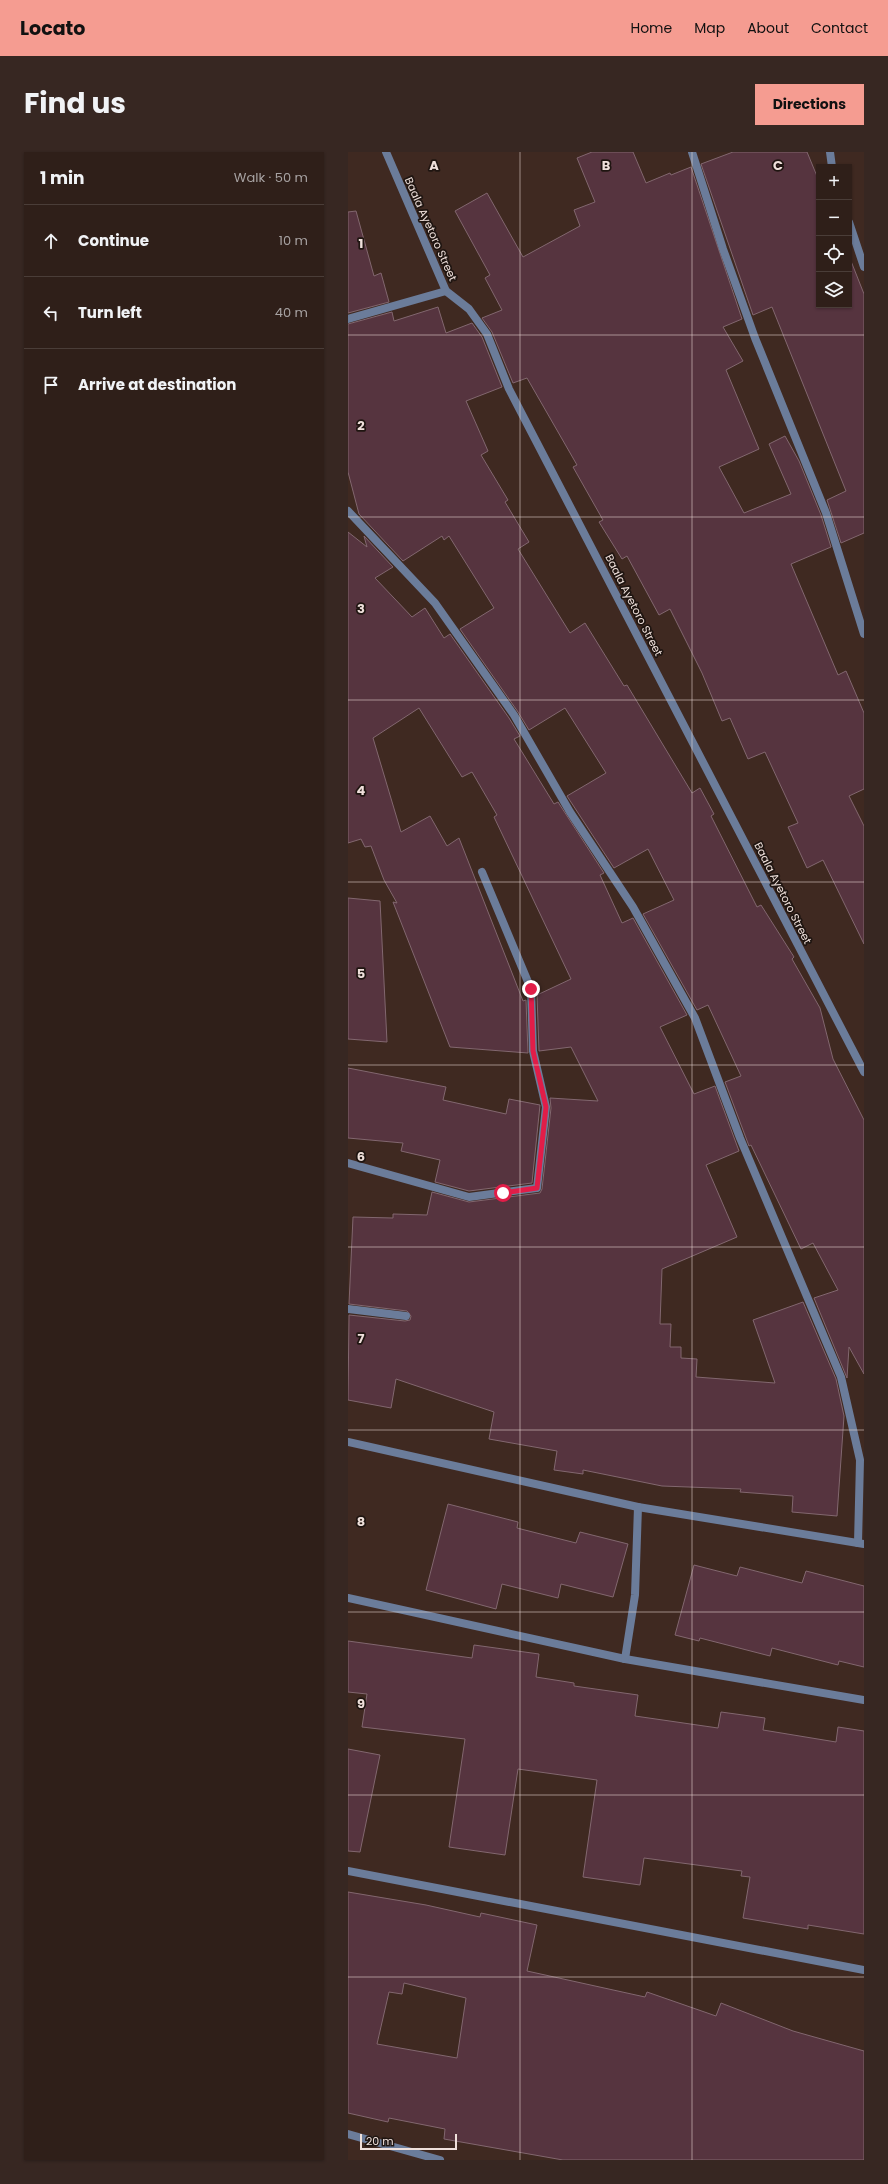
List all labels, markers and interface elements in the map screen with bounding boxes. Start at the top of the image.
text: Locato [20,15,85,42]
text: Home [630,18,672,38]
text: Map [694,18,725,38]
text: About [747,18,789,38]
text: Contact [811,18,868,38]
text: Find us [24,84,126,123]
button: Directions [755,84,864,125]
text: A [429,156,439,175]
text: B [602,156,611,175]
text: C [773,156,783,175]
map controls [816,164,852,308]
button: + [816,164,852,200]
text: 1 min [40,166,84,190]
text: Walk · 50 m [234,168,308,187]
street label: Baala Ayetoro Street [401,174,461,284]
button: − [816,200,852,236]
icon: ahead [40,230,62,252]
text: Continue [78,230,149,251]
text: 10 m [279,231,308,250]
text: 1 [359,234,363,253]
button: locate [816,236,852,272]
button: layers [816,272,852,308]
icon: left [40,302,62,324]
text: Turn left [78,302,142,323]
text: 40 m [275,303,308,322]
icon: arrive [40,374,62,396]
text: Arrive at destination [78,374,236,395]
text: 2 [357,416,365,435]
street label: Baala Ayetoro Street [601,551,667,659]
text: 3 [357,599,365,618]
text: 4 [357,781,366,800]
street label: Baala Ayetoro Street [750,839,816,947]
text: 5 [357,964,365,983]
route end [522,980,540,998]
text: 6 [357,1147,365,1166]
route start [494,1184,512,1202]
text: 7 [358,1329,365,1348]
text: 8 [357,1512,365,1531]
text: 9 [357,1694,365,1713]
scale bar [360,2132,457,2151]
text: 20 m [366,2133,394,2149]

